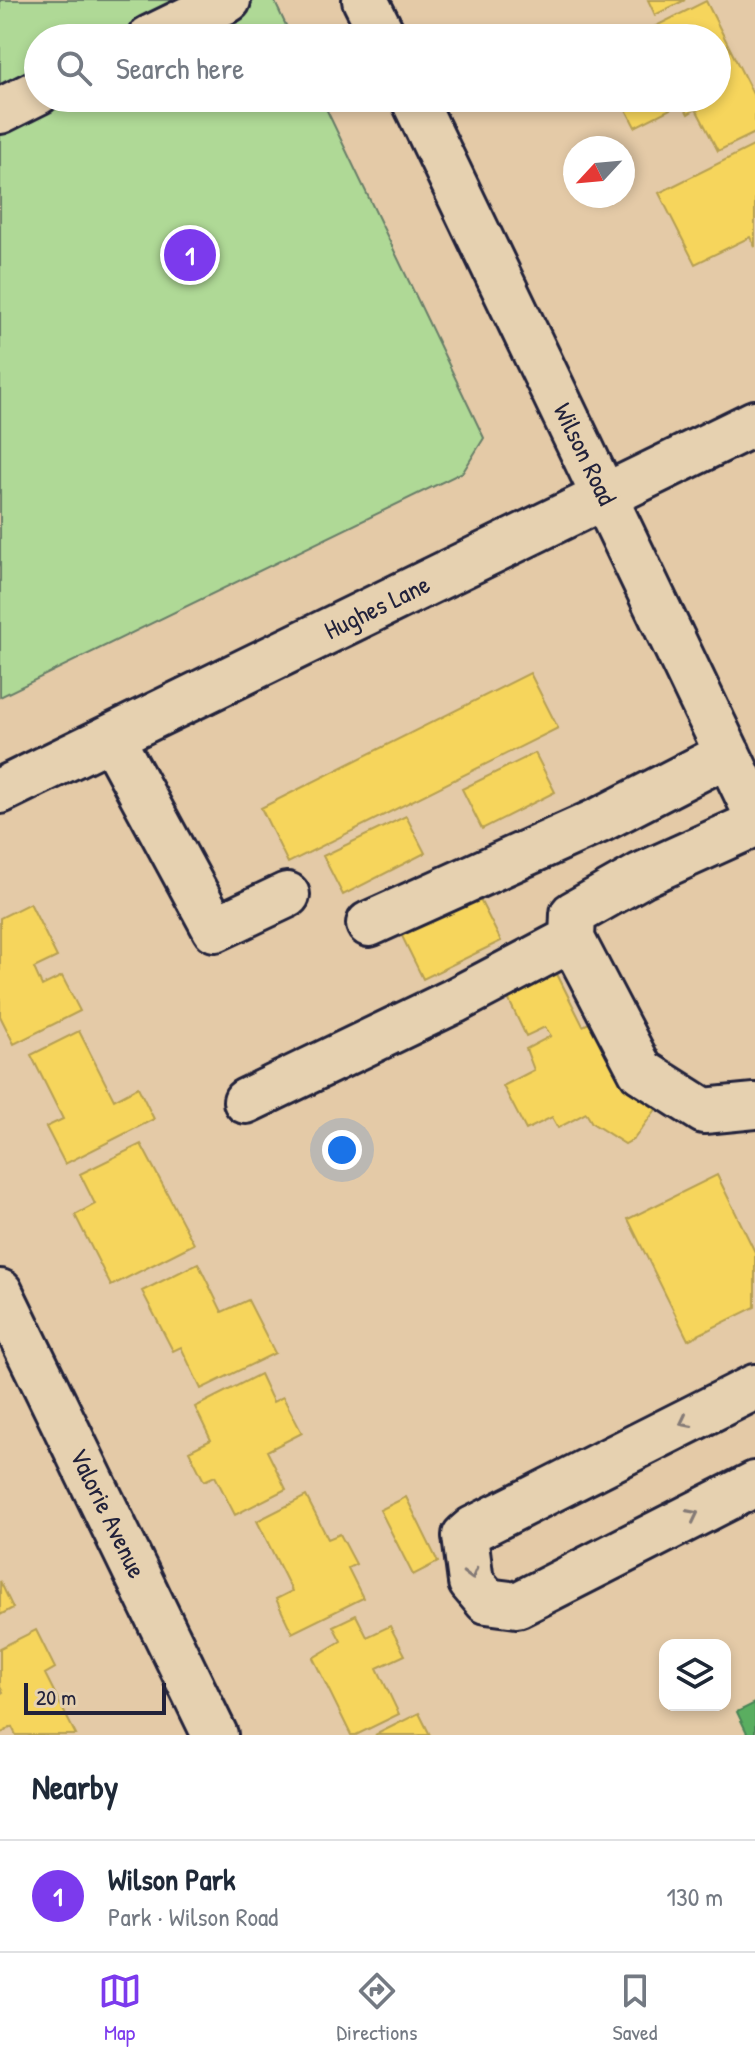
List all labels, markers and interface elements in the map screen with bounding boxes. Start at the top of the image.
search box [24,24,731,112]
icon: search [52,46,96,90]
text: Search here [116,48,244,88]
north arrow [563,136,635,208]
pin: 1 [164,225,216,285]
street label: Wilson Road [546,397,625,511]
street label: Hughes Lane [318,566,435,647]
your location [322,1130,362,1170]
one-way arrow [679,1412,694,1428]
street label: Valorie Avenue [62,1442,155,1584]
one-way arrow [685,1510,700,1525]
one-way arrow [462,1567,479,1580]
map controls [659,1639,731,1711]
button: layers [659,1639,731,1711]
scale bar [24,1679,166,1715]
text: 20 m [36,1682,76,1712]
text: Nearby [32,1764,118,1810]
text: Wilson Park [108,1859,235,1899]
text: 1 [53,1879,63,1914]
text: 130 m [667,1879,723,1914]
text: Park · Wilson Road [108,1899,278,1934]
tab: Map [98,1969,142,2047]
tab: Directions [337,1969,418,2047]
tab: Saved [613,1969,657,2047]

